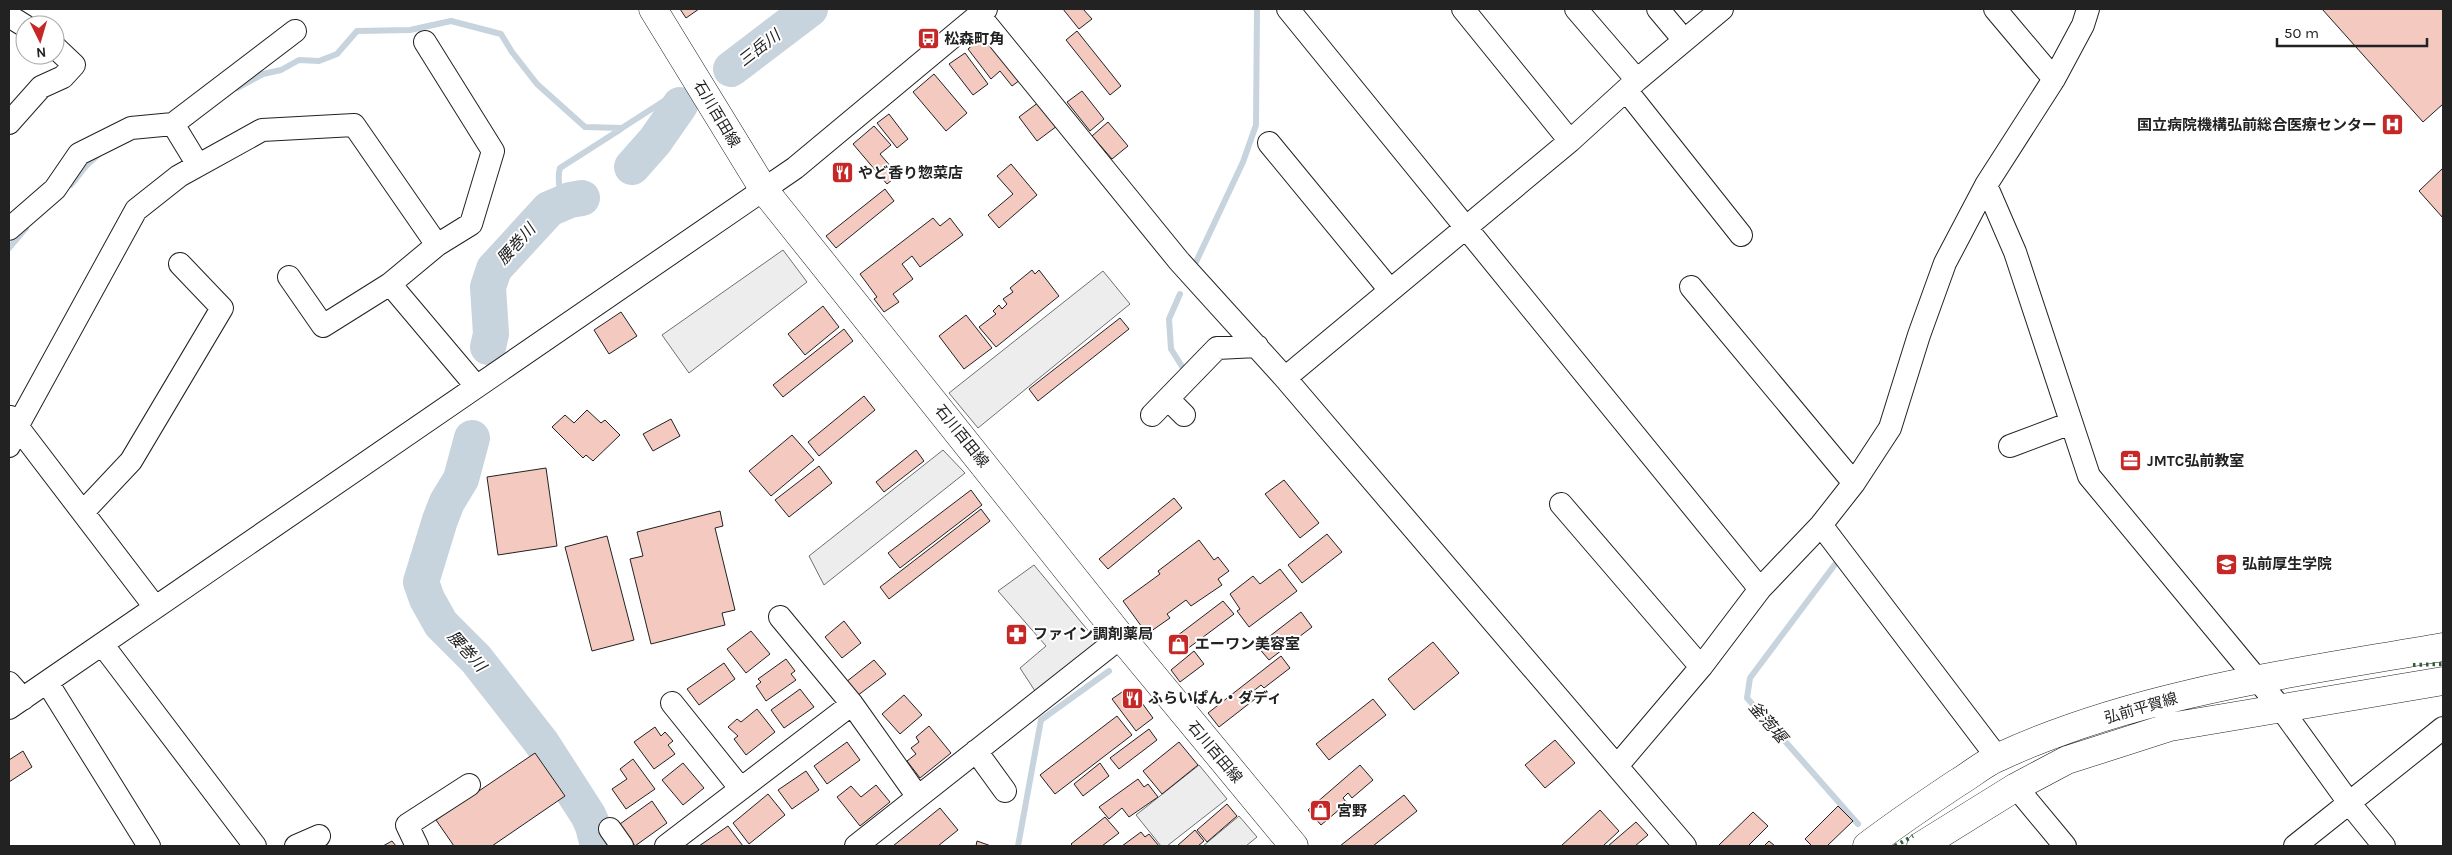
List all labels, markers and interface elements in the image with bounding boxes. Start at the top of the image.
north arrow [15,15,65,65]
scale bar [2277,15,2427,47]
text: 50 m [2284,24,2319,42]
water label: 三岳川 [734,25,785,70]
bus stop icon: 松森町角 [916,27,940,51]
place label: 松森町角 [944,30,1004,48]
text: N [35,44,47,61]
street label: 石川百田線 [690,77,744,151]
hospital icon: 国立病院機構弘前総合医療センター [2381,113,2405,137]
place label: 国立病院機構弘前総合医療センター [2137,116,2377,134]
restaurant icon: やど香り惣菜店 [830,161,854,185]
place label: やど香り惣菜店 [858,164,963,182]
water label: 腰巻川 [493,218,540,268]
street label: 石川百田線 [931,401,993,471]
office icon: JMTC弘前教室 [2119,449,2143,473]
place label: JMTC弘前教室 [2147,452,2244,470]
school or university icon: 弘前厚生学院 [2214,552,2238,576]
place label: 弘前厚生学院 [2242,555,2332,573]
pharmacy icon: ファイン調剤薬局 [1005,622,1029,646]
place label: ファイン調剤薬局 [1033,625,1153,643]
water label: 腰巻川 [444,627,491,677]
shop icon: エーワン美容室 [1167,632,1191,656]
place label: エーワン美容室 [1195,635,1300,653]
restaurant icon: ふらいぱん・ダディ [1120,686,1144,710]
place label: ふらいぱん・ダディ [1148,689,1282,707]
street label: 弘前平賀線 [2102,689,2180,727]
water label: 釜萢堰 [1745,698,1793,749]
street label: 石川百田線 [1184,717,1246,787]
shop icon: 宮野 [1309,799,1333,823]
place label: 宮野 [1337,802,1367,820]

